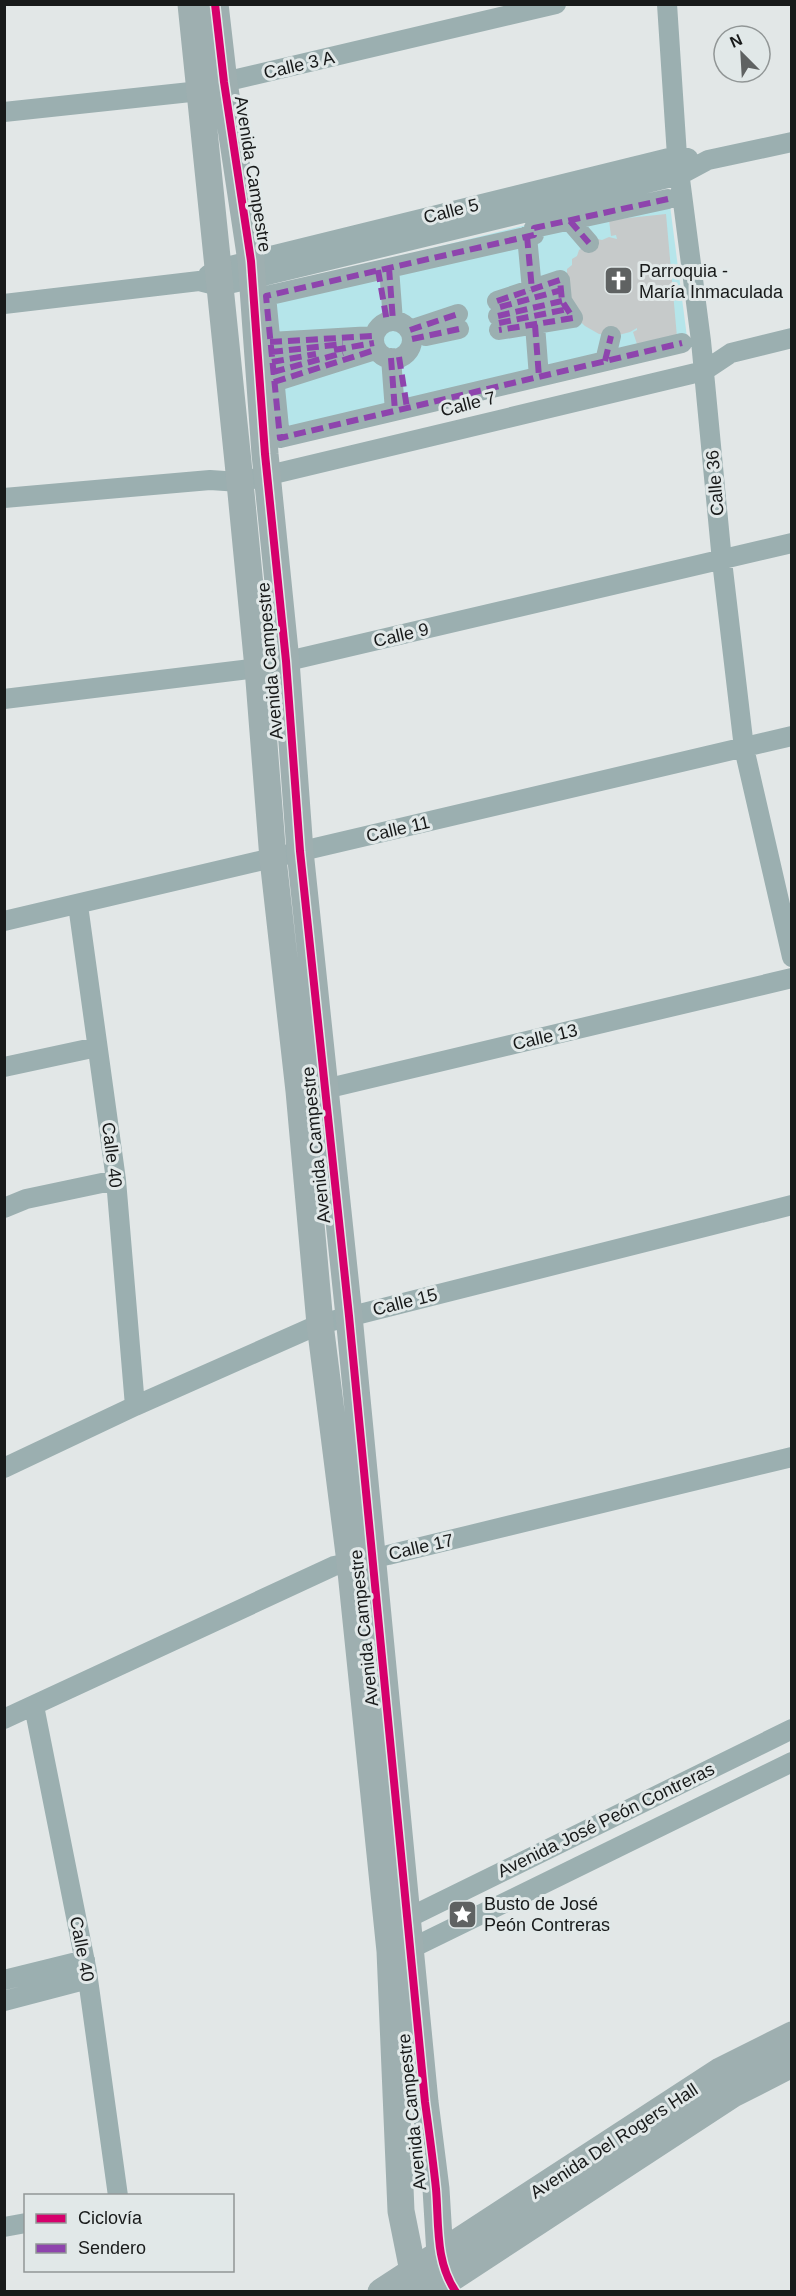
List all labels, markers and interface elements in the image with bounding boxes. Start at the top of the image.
north arrow [712,24,772,84]
text: N [727,31,745,51]
street label: Calle 3 A [262,47,336,83]
street label: Avenida Campestre [231,95,275,253]
street label: Calle 5 [421,195,481,227]
place label: Parroquia - María Inmaculada [639,261,784,302]
church icon: Parroquia - María Inmaculada [602,265,634,297]
street label: Calle 7 [438,388,498,420]
street label: Calle 36 [702,449,728,517]
street label: Avenida Campestre [253,582,287,740]
street label: Calle 9 [371,619,431,651]
street label: Calle 11 [364,812,432,846]
street label: Calle 13 [511,1020,579,1054]
street label: Avenida Campestre [298,1066,334,1224]
street label: Calle 40 [98,1121,126,1189]
street label: Calle 15 [371,1284,439,1320]
street label: Calle 17 [387,1530,455,1564]
street label: Avenida Campestre [346,1549,382,1707]
street label: Avenida José Peón Contreras [494,1759,718,1881]
place label: Busto de José Peón Contreras [484,1894,610,1935]
place icon: Busto de José Peón Contreras [447,1898,479,1930]
street label: Calle 40 [66,1915,98,1983]
street label: Avenida Campestre [394,2033,430,2191]
street label: Avenida Del Rogers Hall [526,2079,702,2203]
legend [24,2194,234,2272]
text: Ciclovía [78,2208,143,2228]
text: Sendero [78,2238,146,2258]

